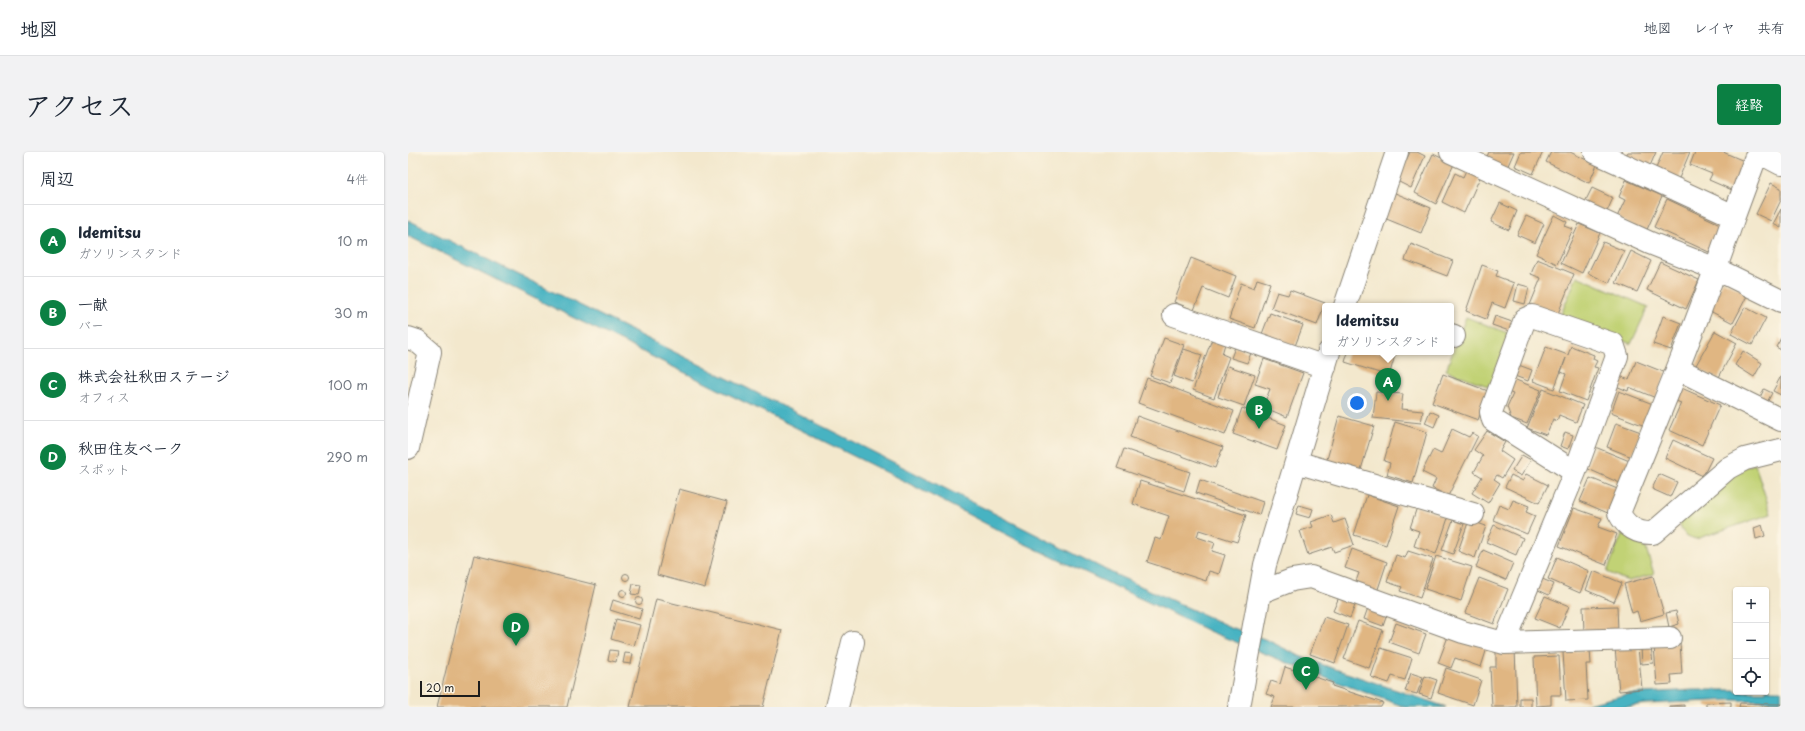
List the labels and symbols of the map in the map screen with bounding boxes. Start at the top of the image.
pin: A [1375,368,1401,401]
your location [1347,393,1367,413]
pin: B [1246,396,1272,429]
pin: D [503,613,529,646]
pin: C [1293,657,1319,690]
scale bar [420,679,480,698]

